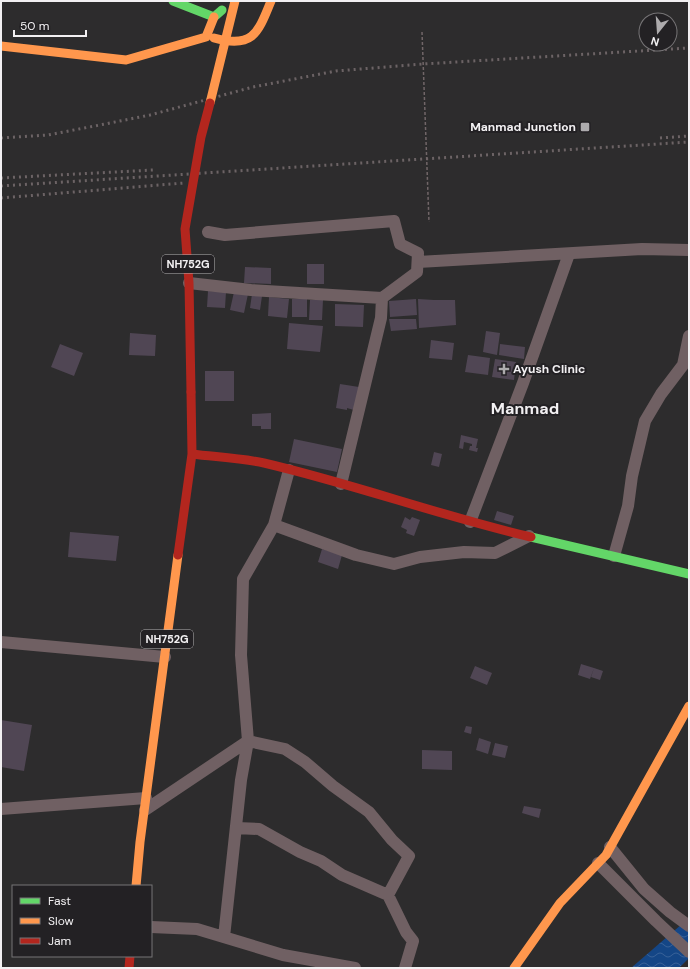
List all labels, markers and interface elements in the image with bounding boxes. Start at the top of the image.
scale bar [14,12,86,38]
north arrow [638,12,678,52]
text: 50 m [20,18,49,34]
text: N [649,34,661,49]
place label: Manmad Junction [470,119,576,135]
marker: Manmad Junction [579,121,591,133]
road number: NH752G [162,255,214,273]
place label: Ayush Clinic [513,361,585,377]
marker: Ayush Clinic [498,363,510,375]
district label: Manmad [491,398,559,419]
road number: NH752G [141,630,193,648]
legend [12,885,152,957]
text: Fast [48,893,71,909]
text: Slow [48,913,74,929]
text: Jam [48,933,71,949]

